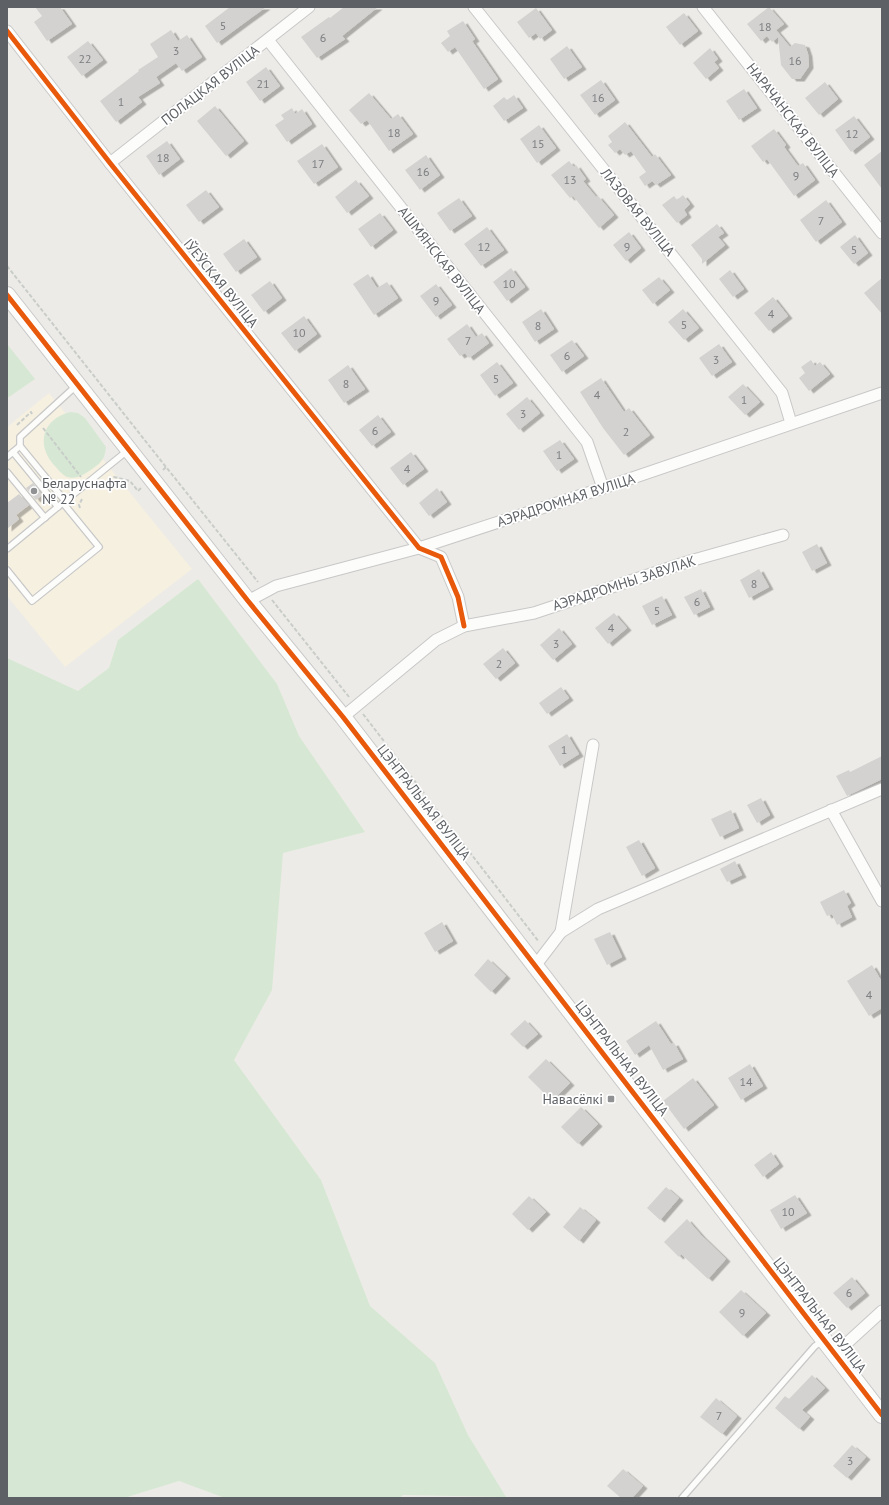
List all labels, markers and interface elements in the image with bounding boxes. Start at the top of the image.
house number: 5 [220,18,226,33]
house number: 18 [758,19,772,34]
house number: 6 [320,30,326,45]
street label: ПОЛАЦКАЯ ВУЛІЦА [157,41,263,129]
house number: 3 [173,43,179,58]
house number: 22 [78,51,92,66]
house number: 16 [788,53,802,68]
street label: НАРАЧАНСКАЯ ВУЛІЦА [743,59,844,182]
house number: 21 [256,76,270,91]
house number: 16 [591,90,605,105]
house number: 1 [118,94,124,109]
house number: 18 [387,125,401,140]
house number: 12 [845,126,859,141]
house number: 15 [531,136,545,151]
house number: 18 [156,150,170,165]
house number: 17 [311,156,325,171]
street label: ЛАЗОВАЯ ВУЛІЦА [596,163,680,260]
house number: 16 [416,164,430,179]
house number: 9 [793,168,799,183]
house number: 13 [563,172,577,187]
street label: АШМЯНСКАЯ ВУЛІЦА [394,203,490,318]
house number: 7 [818,213,824,228]
street label: ІЎЕЎСКАЯ ВУЛІЦА [180,235,263,332]
house number: 12 [477,239,491,254]
house number: 9 [624,239,630,254]
house number: 5 [851,242,857,257]
house number: 10 [502,276,516,291]
house number: 9 [433,293,439,308]
house number: 4 [768,306,775,321]
house number: 5 [681,317,687,332]
house number: 8 [535,318,541,333]
house number: 10 [292,325,306,340]
house number: 7 [465,333,471,348]
house number: 6 [564,348,570,363]
house number: 3 [713,352,719,367]
house number: 5 [493,371,499,386]
house number: 8 [343,376,349,391]
house number: 4 [594,387,601,402]
house number: 1 [741,392,747,407]
house number: 3 [520,406,526,421]
house number: 6 [372,423,378,438]
house number: 2 [623,424,629,439]
house number: 1 [556,447,562,462]
house number: 4 [404,461,411,476]
street label: АЭРАДРОМНАЯ ВУЛІЦА [495,469,638,531]
place label: Беларуснафта № 22 [42,474,127,508]
marker: Беларуснафта № 22 [29,486,39,496]
street label: АЭРАДРОМНЫ ЗАВУЛАК [550,551,698,615]
house number: 8 [751,576,757,591]
house number: 6 [694,594,700,609]
house number: 5 [654,603,660,618]
house number: 4 [608,620,615,635]
house number: 3 [553,636,559,651]
house number: 2 [496,656,502,671]
street label: ЦЭНТРАЛЬНАЯ ВУЛІЦА [373,741,475,864]
house number: 1 [561,742,567,757]
house number: 4 [866,987,873,1002]
street label: ЦЭНТРАЛЬНАЯ ВУЛІЦА [571,997,673,1120]
house number: 14 [739,1074,753,1089]
place label: Навасёлкі [542,1090,603,1108]
marker: Навасёлкі [606,1094,616,1104]
house number: 10 [781,1204,795,1219]
street label: ЦЭНТРАЛЬНАЯ ВУЛІЦА [769,1254,871,1377]
house number: 6 [846,1285,852,1300]
house number: 9 [739,1305,745,1320]
house number: 7 [716,1408,722,1423]
house number: 3 [847,1453,853,1468]

